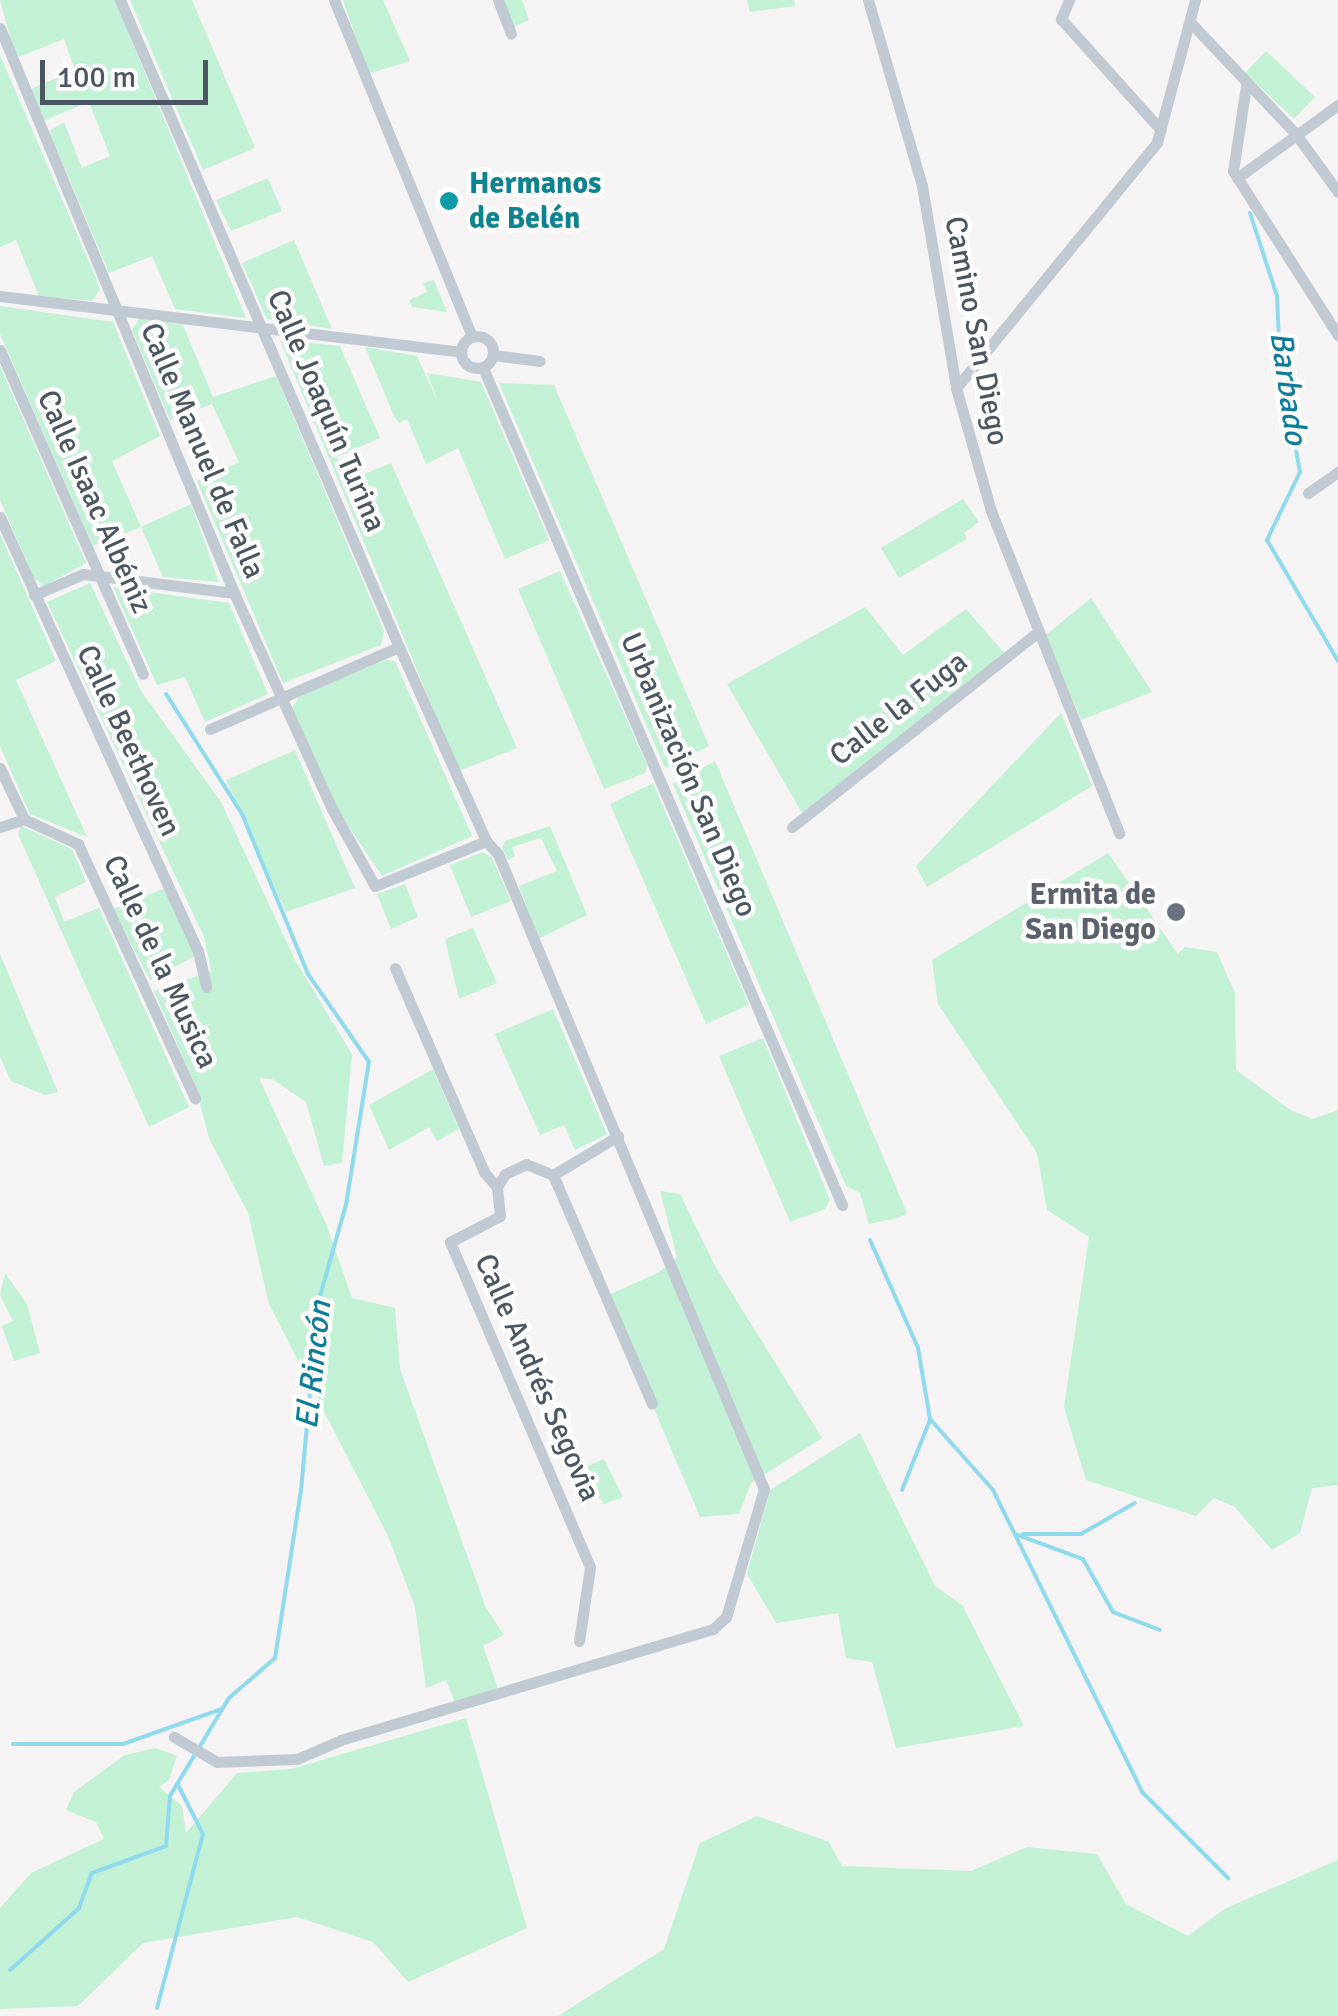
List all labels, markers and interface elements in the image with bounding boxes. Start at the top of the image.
scale bar [45,40,212,102]
text: 100 m [57,59,136,96]
place label: Hermanos de Belén [469,166,601,236]
marker: Hermanos de Belén [438,190,460,212]
street label: Camino San Diego [936,213,1016,449]
street label: Calle Joaquín Turina [259,285,393,537]
street label: Calle Manuel de Falla [132,318,272,584]
water label: Barbado [1261,329,1315,447]
street label: Calle Isaac Albéniz [29,385,159,619]
street label: Urbanización San Diego [612,628,764,922]
street label: Calle Beethoven [68,640,188,842]
street label: Calle la Fuga [823,644,975,774]
street label: Calle de la Musica [95,850,225,1074]
place label: Ermita de San Diego [1025,877,1156,948]
marker: Ermita de San Diego [1165,901,1187,923]
street label: Calle Andrés Segovia [466,1249,608,1507]
water label: El Rincón [288,1299,340,1431]

